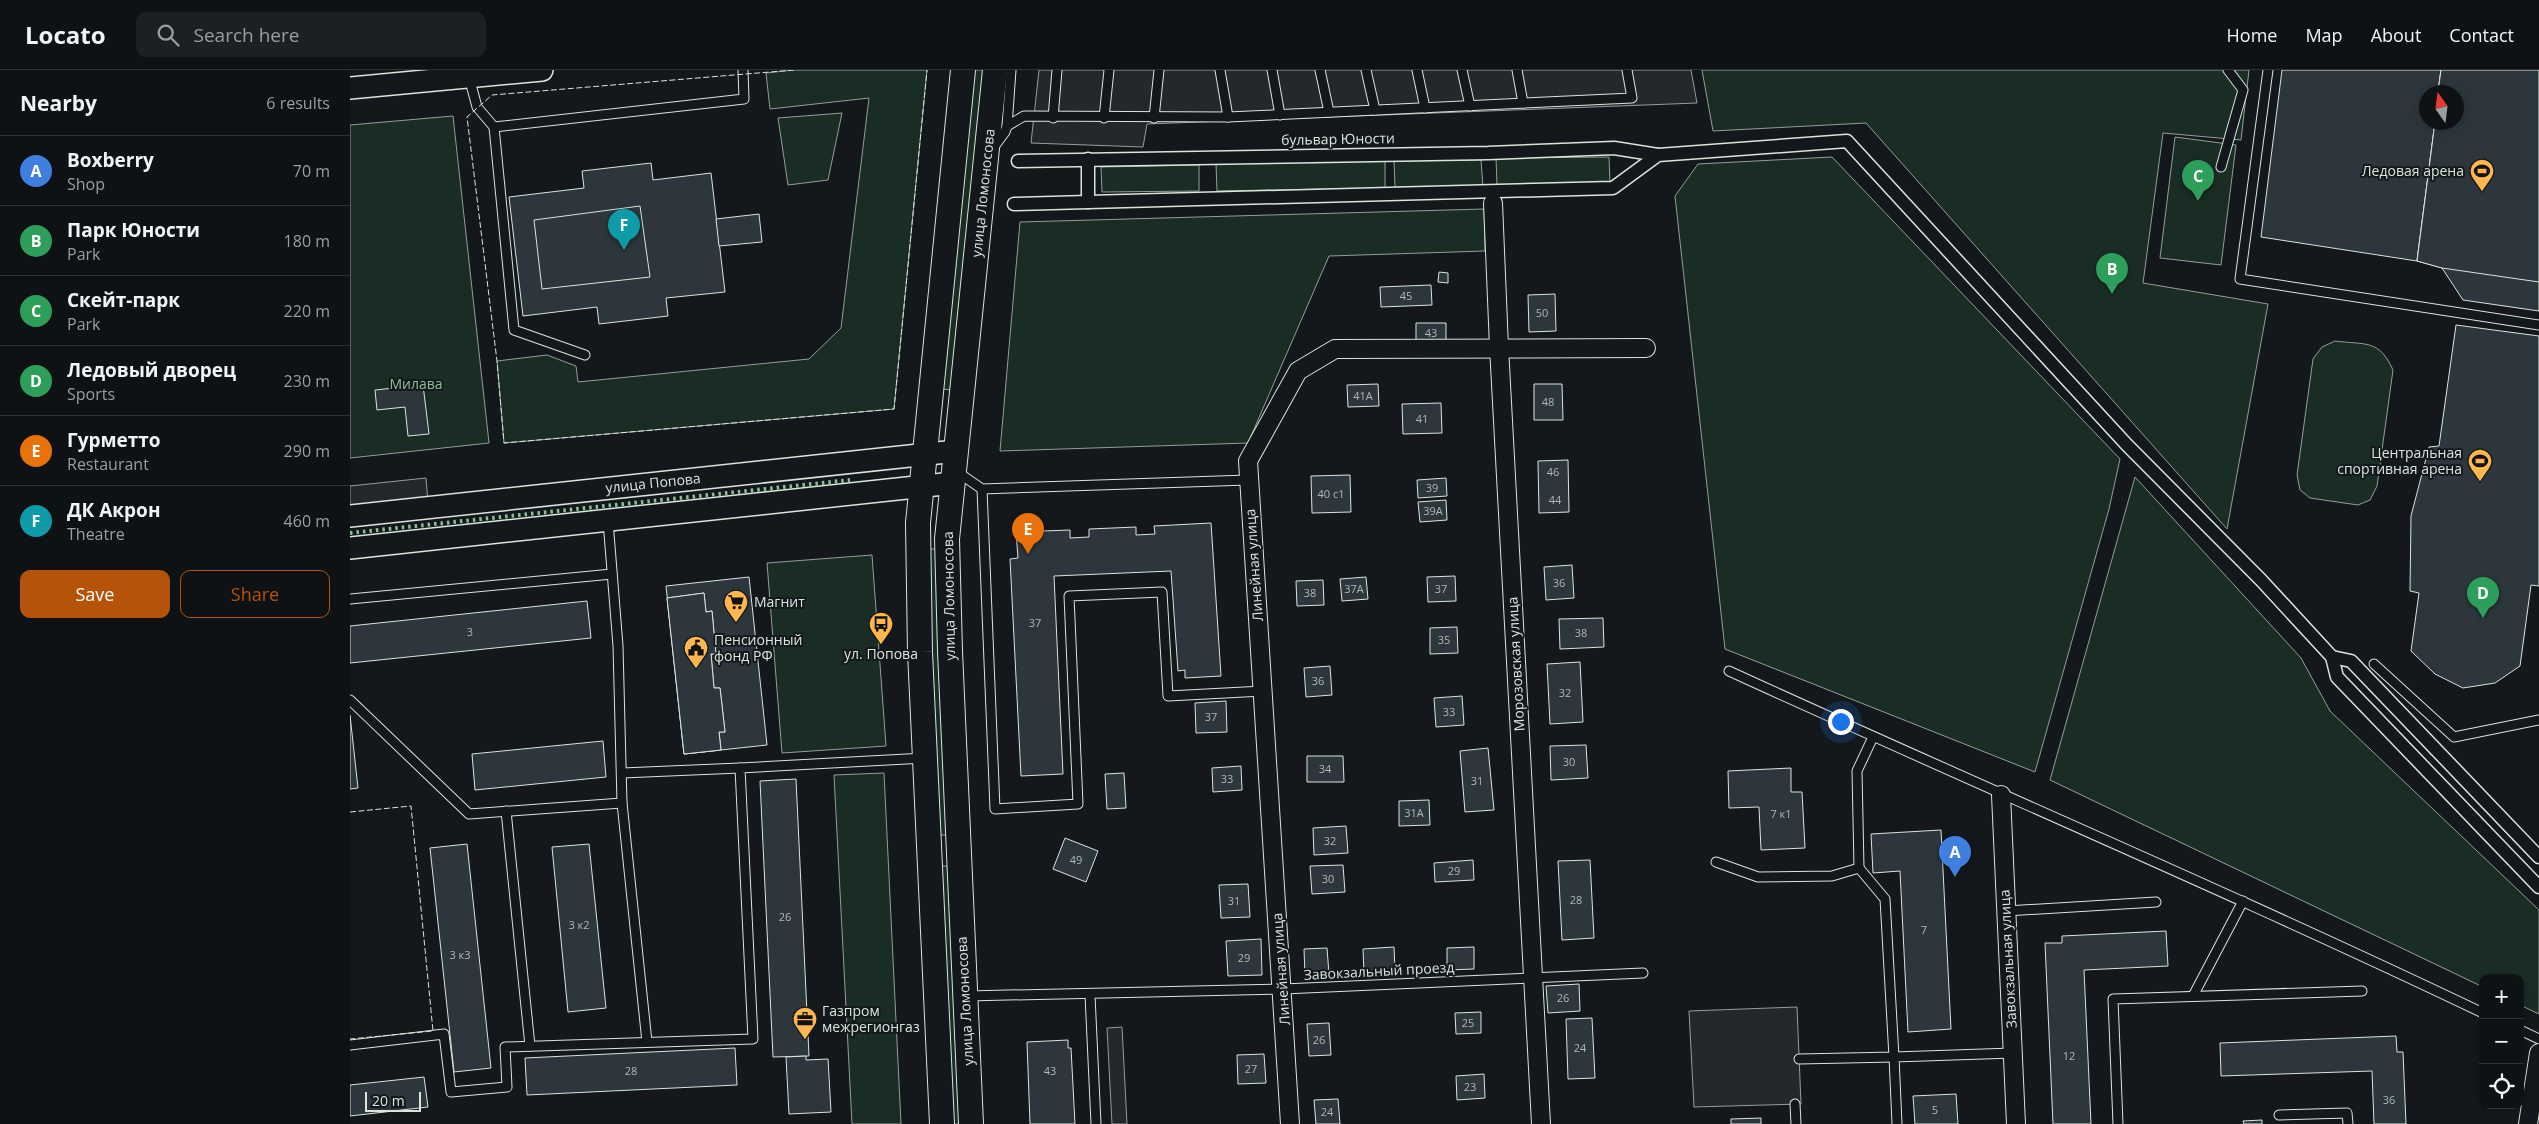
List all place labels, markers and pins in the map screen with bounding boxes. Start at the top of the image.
sports icon: Ледовая арена [2469,158,2495,192]
pin: C [2182,160,2214,201]
place label: Ледовая арена [2362,161,2464,180]
pin: F [608,209,640,250]
pin: B [2096,253,2128,294]
place label: Центральная спортивная арена [2337,443,2462,478]
sports icon: Центральная спортивная арена [2467,448,2493,482]
pin: E [1012,513,1044,554]
pin: D [2467,577,2499,618]
supermarket icon: Магнит [723,589,749,623]
place label: Магнит [754,592,805,611]
bus stop icon: ул. Попова [868,611,894,645]
place label: Пенсионный фонд РФ [714,630,802,665]
public building icon: Пенсионный фонд РФ [683,635,709,669]
place label: ул. Попова [844,644,918,663]
pin: A [1939,836,1971,877]
place label: Газпром межрегионгаз [822,1001,920,1036]
office icon: Газпром межрегионгаз [792,1006,818,1040]

